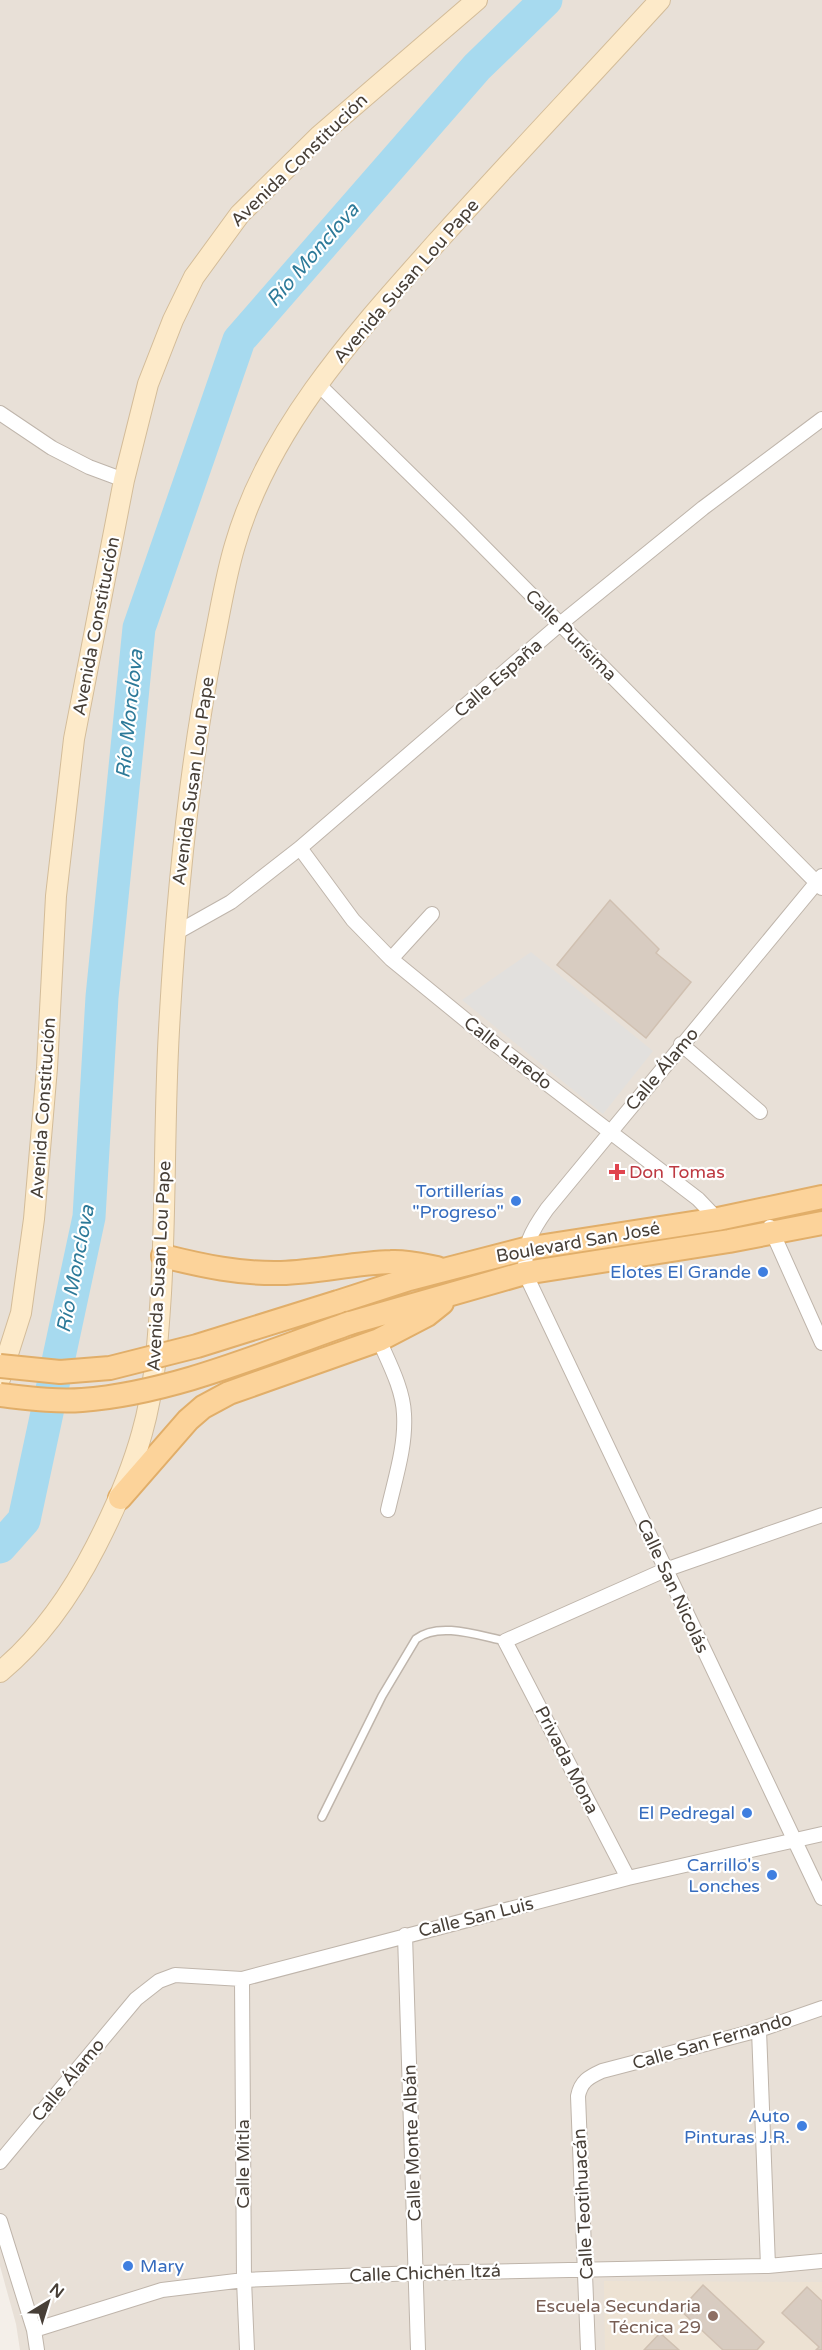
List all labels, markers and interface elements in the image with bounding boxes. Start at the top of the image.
street label: Avenida Constitución [226,89,372,231]
street label: Avenida Susan Lou Pape [329,194,483,368]
water label: Río Monclova [262,198,365,312]
street label: Avenida Constitución [68,535,124,717]
street label: Calle Purísima [521,585,621,685]
street label: Calle España [450,634,546,722]
water label: Río Monclova [111,648,149,780]
street label: Avenida Susan Lou Pape [167,675,219,887]
street label: Calle Laredo [459,1012,557,1094]
street label: Avenida Constitución [26,1017,60,1199]
street label: Calle Álamo [621,1023,703,1115]
street label: Avenida Susan Lou Pape [143,1160,175,1372]
place label: Don Tomas [629,1161,725,1183]
marker: Don Tomas [610,1165,624,1179]
place label: Tortillerías "Progreso" [412,1180,504,1223]
marker: Tortillerías "Progreso" [509,1194,523,1208]
water label: Río Monclova [52,1202,100,1335]
street label: Boulevard San José [494,1217,662,1267]
place label: Elotes El Grande [610,1261,751,1283]
marker: Elotes El Grande [756,1265,770,1279]
street label: Calle San Nicolás [632,1515,714,1657]
street label: Privada Mona [530,1702,604,1818]
place label: El Pedregal [638,1802,735,1824]
marker: El Pedregal [740,1806,754,1820]
place label: Carrillo's Lonches [687,1854,760,1897]
marker: Carrillo's Lonches [765,1868,779,1882]
street label: Calle San Luis [416,1892,536,1942]
street label: Calle San Fernando [630,2008,794,2074]
street label: Calle Álamo [27,2034,109,2126]
street label: Calle Monte Albán [398,2064,426,2222]
place label: Auto Pinturas J.R. [684,2105,790,2148]
street label: Calle Mitla [232,2119,254,2209]
marker: Auto Pinturas J.R. [795,2119,809,2133]
street label: Calle Teotihuacán [568,2128,598,2280]
place label: Mary [140,2255,184,2277]
marker: Mary [121,2259,135,2273]
street label: Calle Chichén Itzá [349,2259,501,2287]
north arrow [18,2272,78,2332]
text: N [45,2279,68,2303]
place label: Escuela Secundaria Técnica 29 [535,2295,701,2338]
marker: Escuela Secundaria Técnica 29 [706,2309,720,2323]

